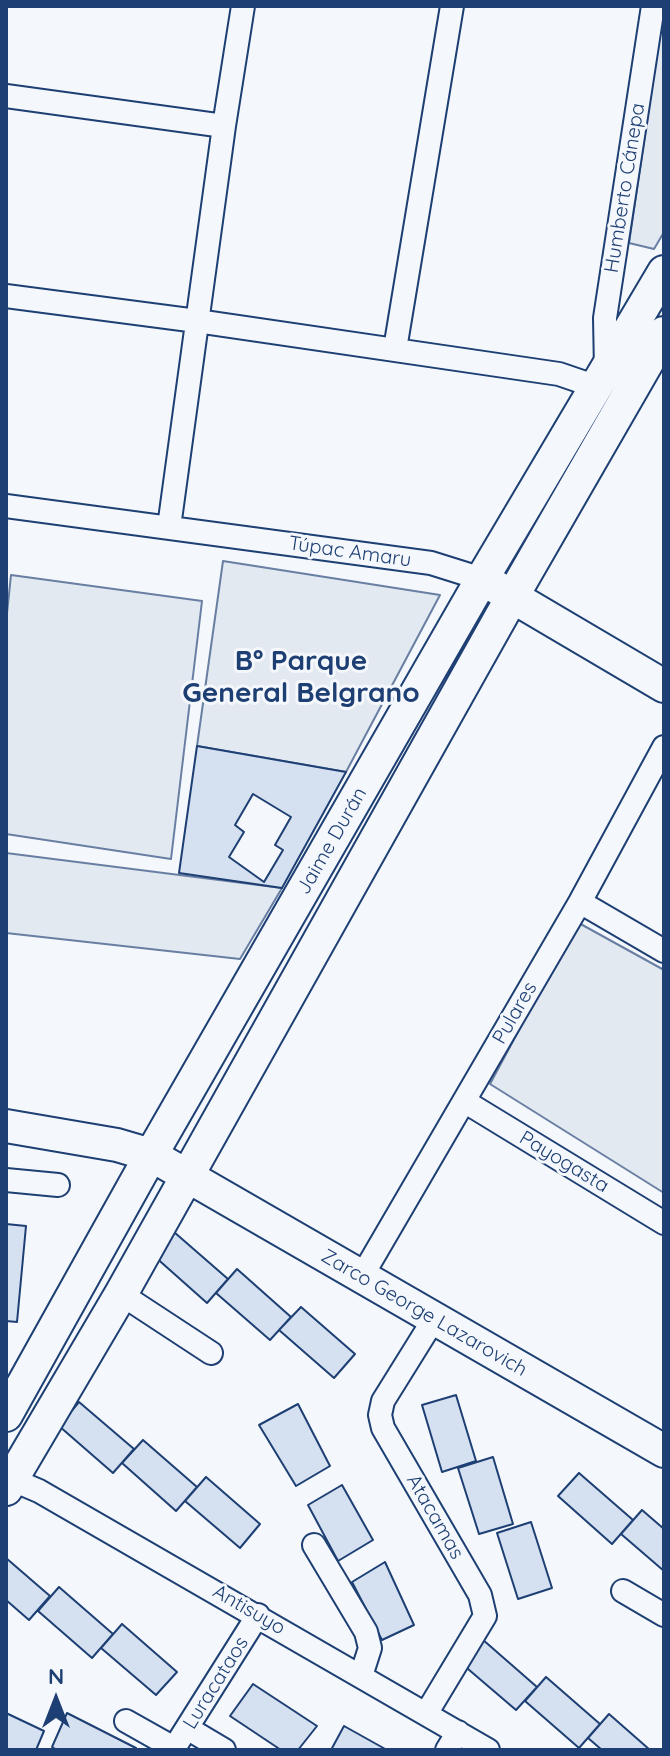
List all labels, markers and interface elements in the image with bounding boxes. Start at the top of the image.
street label: Humberto Cánepa [600,101,650,275]
street label: Túpac Amaru [287,532,413,572]
district label: Bº Parque General Belgrano [166,645,436,711]
street label: Jaime Durán [292,783,372,899]
street label: Pulares [488,978,542,1048]
street label: Payogasta [515,1126,613,1198]
street label: Zarco George Lazarovich [317,1244,531,1382]
street label: Atacamas [401,1470,469,1564]
street label: Antisuyo [209,1580,289,1640]
street label: Luracataos [178,1632,254,1734]
north arrow [16,1660,96,1740]
text: N [48,1662,64,1690]

